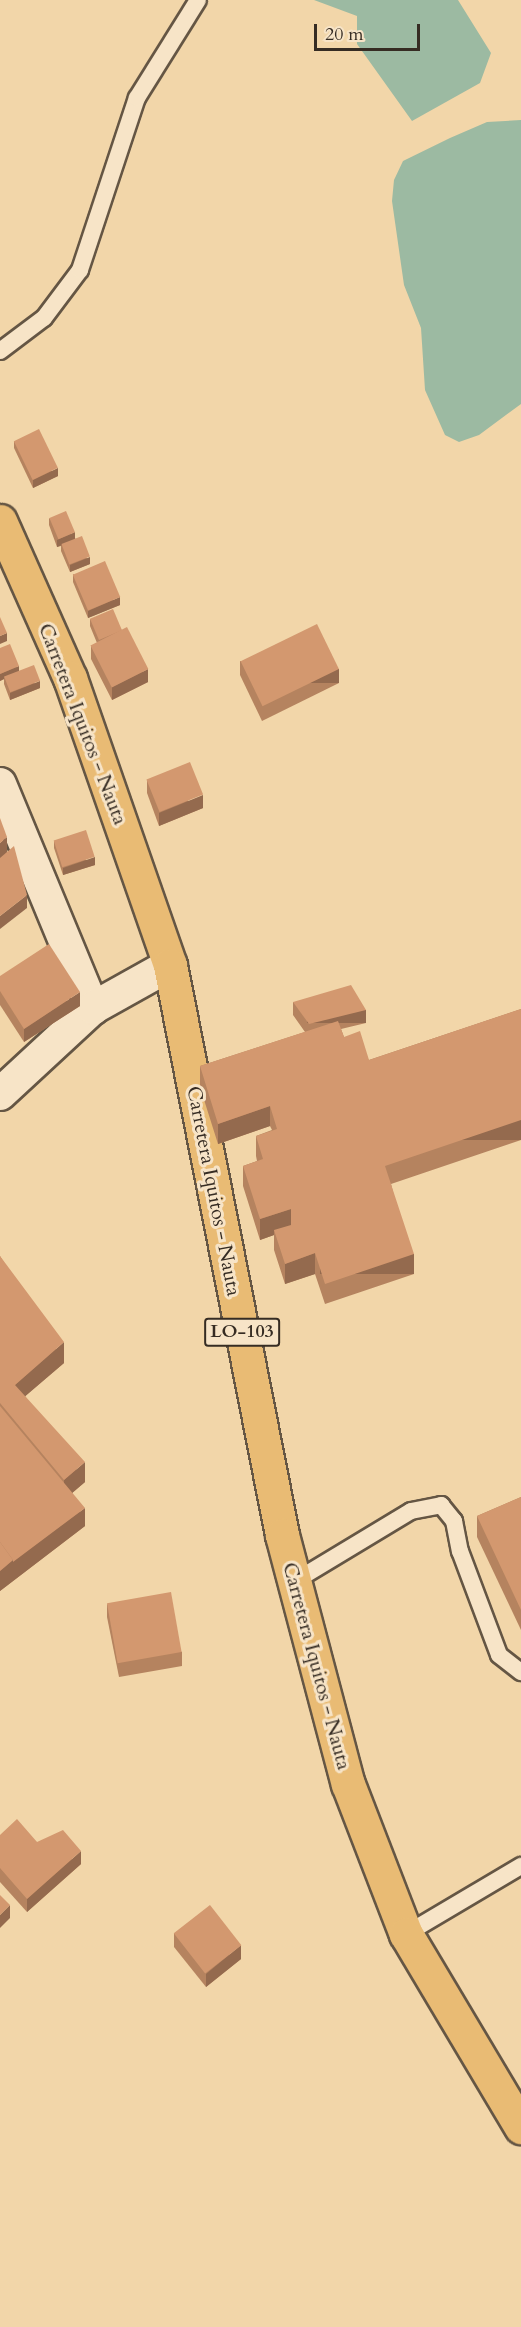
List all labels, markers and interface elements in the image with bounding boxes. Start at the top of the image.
scale bar [317,12,424,50]
text: 20 m [325,22,364,47]
street label: Carretera Iquitos - Nauta [34,620,132,828]
street label: Carretera Iquitos - Nauta [182,1084,246,1298]
road number: LO-103 [203,1317,281,1347]
street label: Carretera Iquitos - Nauta [278,1560,356,1772]

